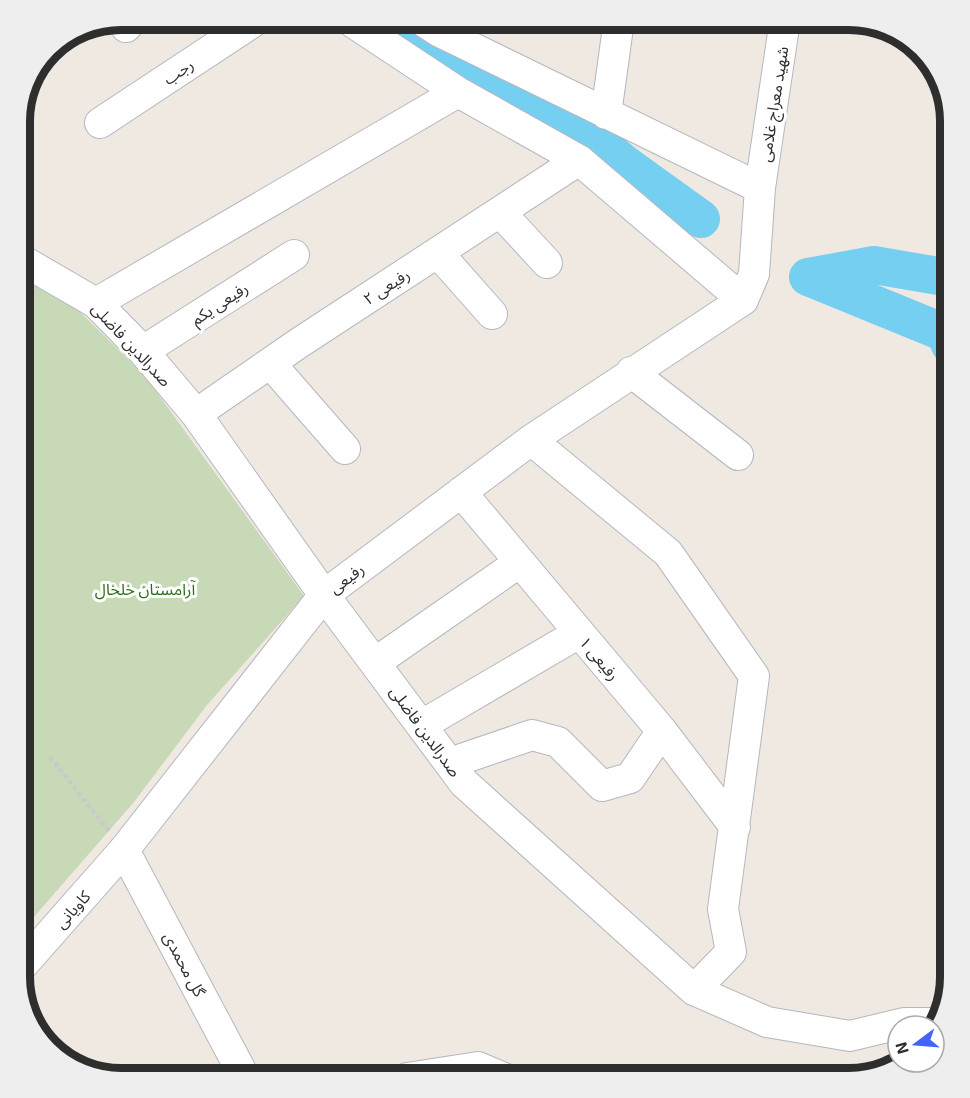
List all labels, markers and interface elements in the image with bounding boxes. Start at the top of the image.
street label: شهید معراج غلامی [754,45,795,164]
street label: رجب [159,54,197,89]
street label: رفیعی ۲ [359,264,413,309]
street label: رفیعی یکم [187,278,253,332]
street label: صدرالدین فاضلی [88,298,176,391]
street label: رفیعی [325,559,368,598]
park label: آرامستان خلخال [95,579,197,600]
street label: رفیعی ۱ [575,632,624,684]
street label: صدرالدین فاضلی [386,682,465,781]
street label: کاویانی [50,886,95,932]
street label: گل محمدی [159,928,210,1000]
north arrow [886,1014,946,1074]
text: N [890,1040,912,1056]

